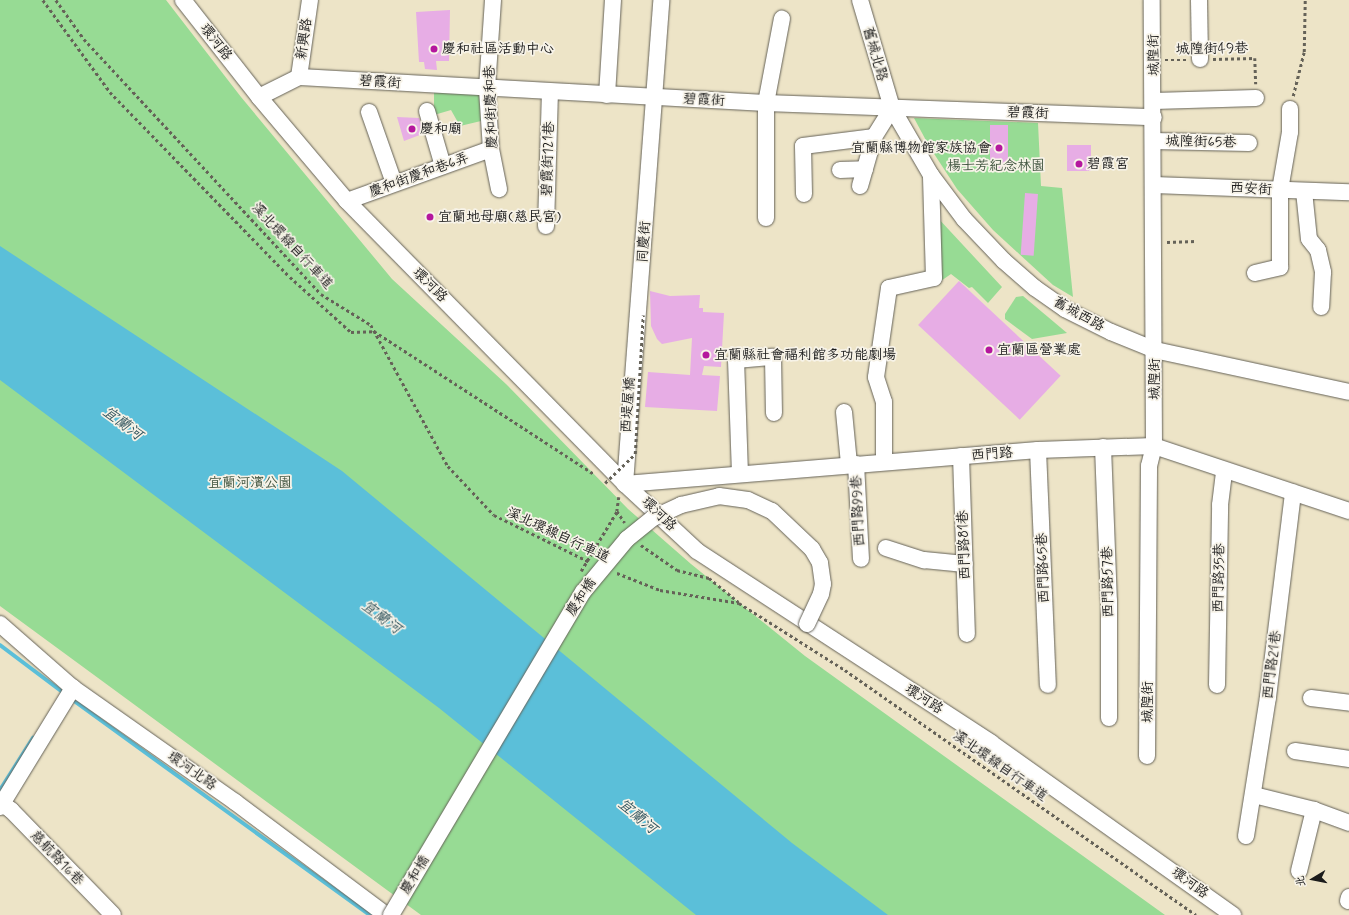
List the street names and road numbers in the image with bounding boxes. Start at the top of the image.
street label: 新興路 [293,17,315,61]
street label: 環河路 [196,20,236,64]
street label: 舊城北路 [859,25,891,83]
street label: 城隍街 [1145,34,1163,76]
street label: 城隍街49巷 [1176,40,1248,58]
street label: 慶和街慶和巷 [481,65,501,149]
street label: 碧霞街 [358,72,402,92]
street label: 碧霞街 [683,91,725,109]
street label: 碧霞街 [1007,104,1049,122]
street label: 碧霞街121巷 [538,121,558,197]
street label: 城隍街65巷 [1166,133,1236,151]
street label: 慶和街慶和巷6弄 [367,149,471,201]
street label: 西安街 [1230,180,1272,198]
street label: 溪北環線自行車道 [248,199,336,293]
street label: 同慶街 [634,220,654,264]
street label: 環河路 [409,264,451,306]
street label: 舊城西路 [1050,293,1108,335]
street label: 城隍街 [1147,358,1163,400]
street label: 西堤屋橋 [618,376,638,434]
street label: 西門路 [970,444,1014,464]
street label: 西門路99巷 [848,475,868,547]
street label: 環河路 [638,493,680,535]
street label: 溪北環線自行車道 [504,504,612,566]
street label: 西門路81巷 [954,510,974,580]
street label: 西門路65巷 [1033,532,1053,604]
street label: 西門路35巷 [1210,543,1228,613]
street label: 西門路57巷 [1099,546,1117,618]
street label: 慶和橋 [563,575,599,619]
street label: 西門路21巷 [1259,630,1285,700]
street label: 環河路 [902,681,946,717]
street label: 城隍街 [1140,681,1156,723]
street label: 溪北環線自行車道 [949,727,1051,805]
street label: 環河北路 [164,748,220,794]
street label: 慈航路16巷 [27,827,87,889]
street label: 慶和橋 [397,853,433,897]
street label: 環河路 [1168,864,1212,902]

